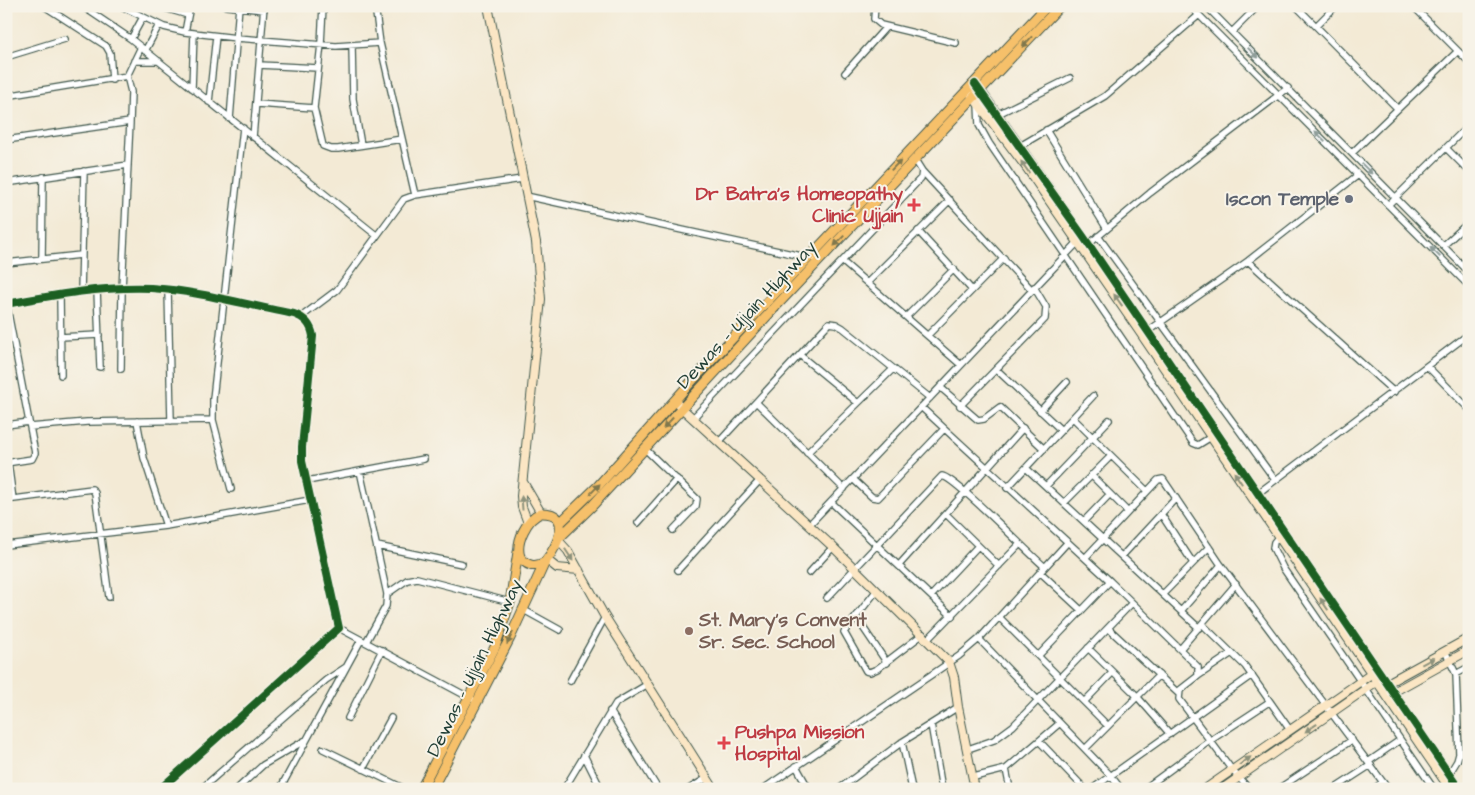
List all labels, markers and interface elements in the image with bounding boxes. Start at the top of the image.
one-way arrow [1021,36,1033,48]
one-way arrow [1247,47,1259,59]
one-way arrow [1314,130,1326,142]
one-way arrow [890,160,902,172]
one-way arrow [1020,160,1030,173]
one-way arrow [1361,163,1373,175]
place label: Dr Batra's Homeopathy Clinic Ujjain [696,181,904,230]
place label: Iscon Temple [1226,186,1340,213]
marker: Iscon Temple [1343,193,1355,205]
marker: Dr Batra's Homeopathy Clinic Ujjain [907,198,921,212]
street label: Dewas - Ujjain Highway [671,234,824,396]
one-way arrow [833,235,845,247]
one-way arrow [1429,246,1441,258]
one-way arrow [1112,294,1123,307]
one-way arrow [662,417,673,429]
one-way arrow [1233,472,1243,485]
one-way arrow [589,484,601,496]
one-way arrow [518,495,526,511]
one-way arrow [565,548,574,562]
street label: Dewas - Ujjain Highway [420,574,531,762]
one-way arrow [1319,598,1329,611]
place label: St. Mary's Convent Sr. Sec. School [698,607,867,656]
marker: St. Mary's Convent Sr. Sec. School [683,625,695,637]
one-way arrow [505,631,513,645]
one-way arrow [1420,657,1435,665]
place label: Pushpa Mission Hospital [735,719,865,768]
one-way arrow [1305,723,1318,733]
marker: Pushpa Mission Hospital [717,736,731,750]
one-way arrow [1239,756,1252,766]

